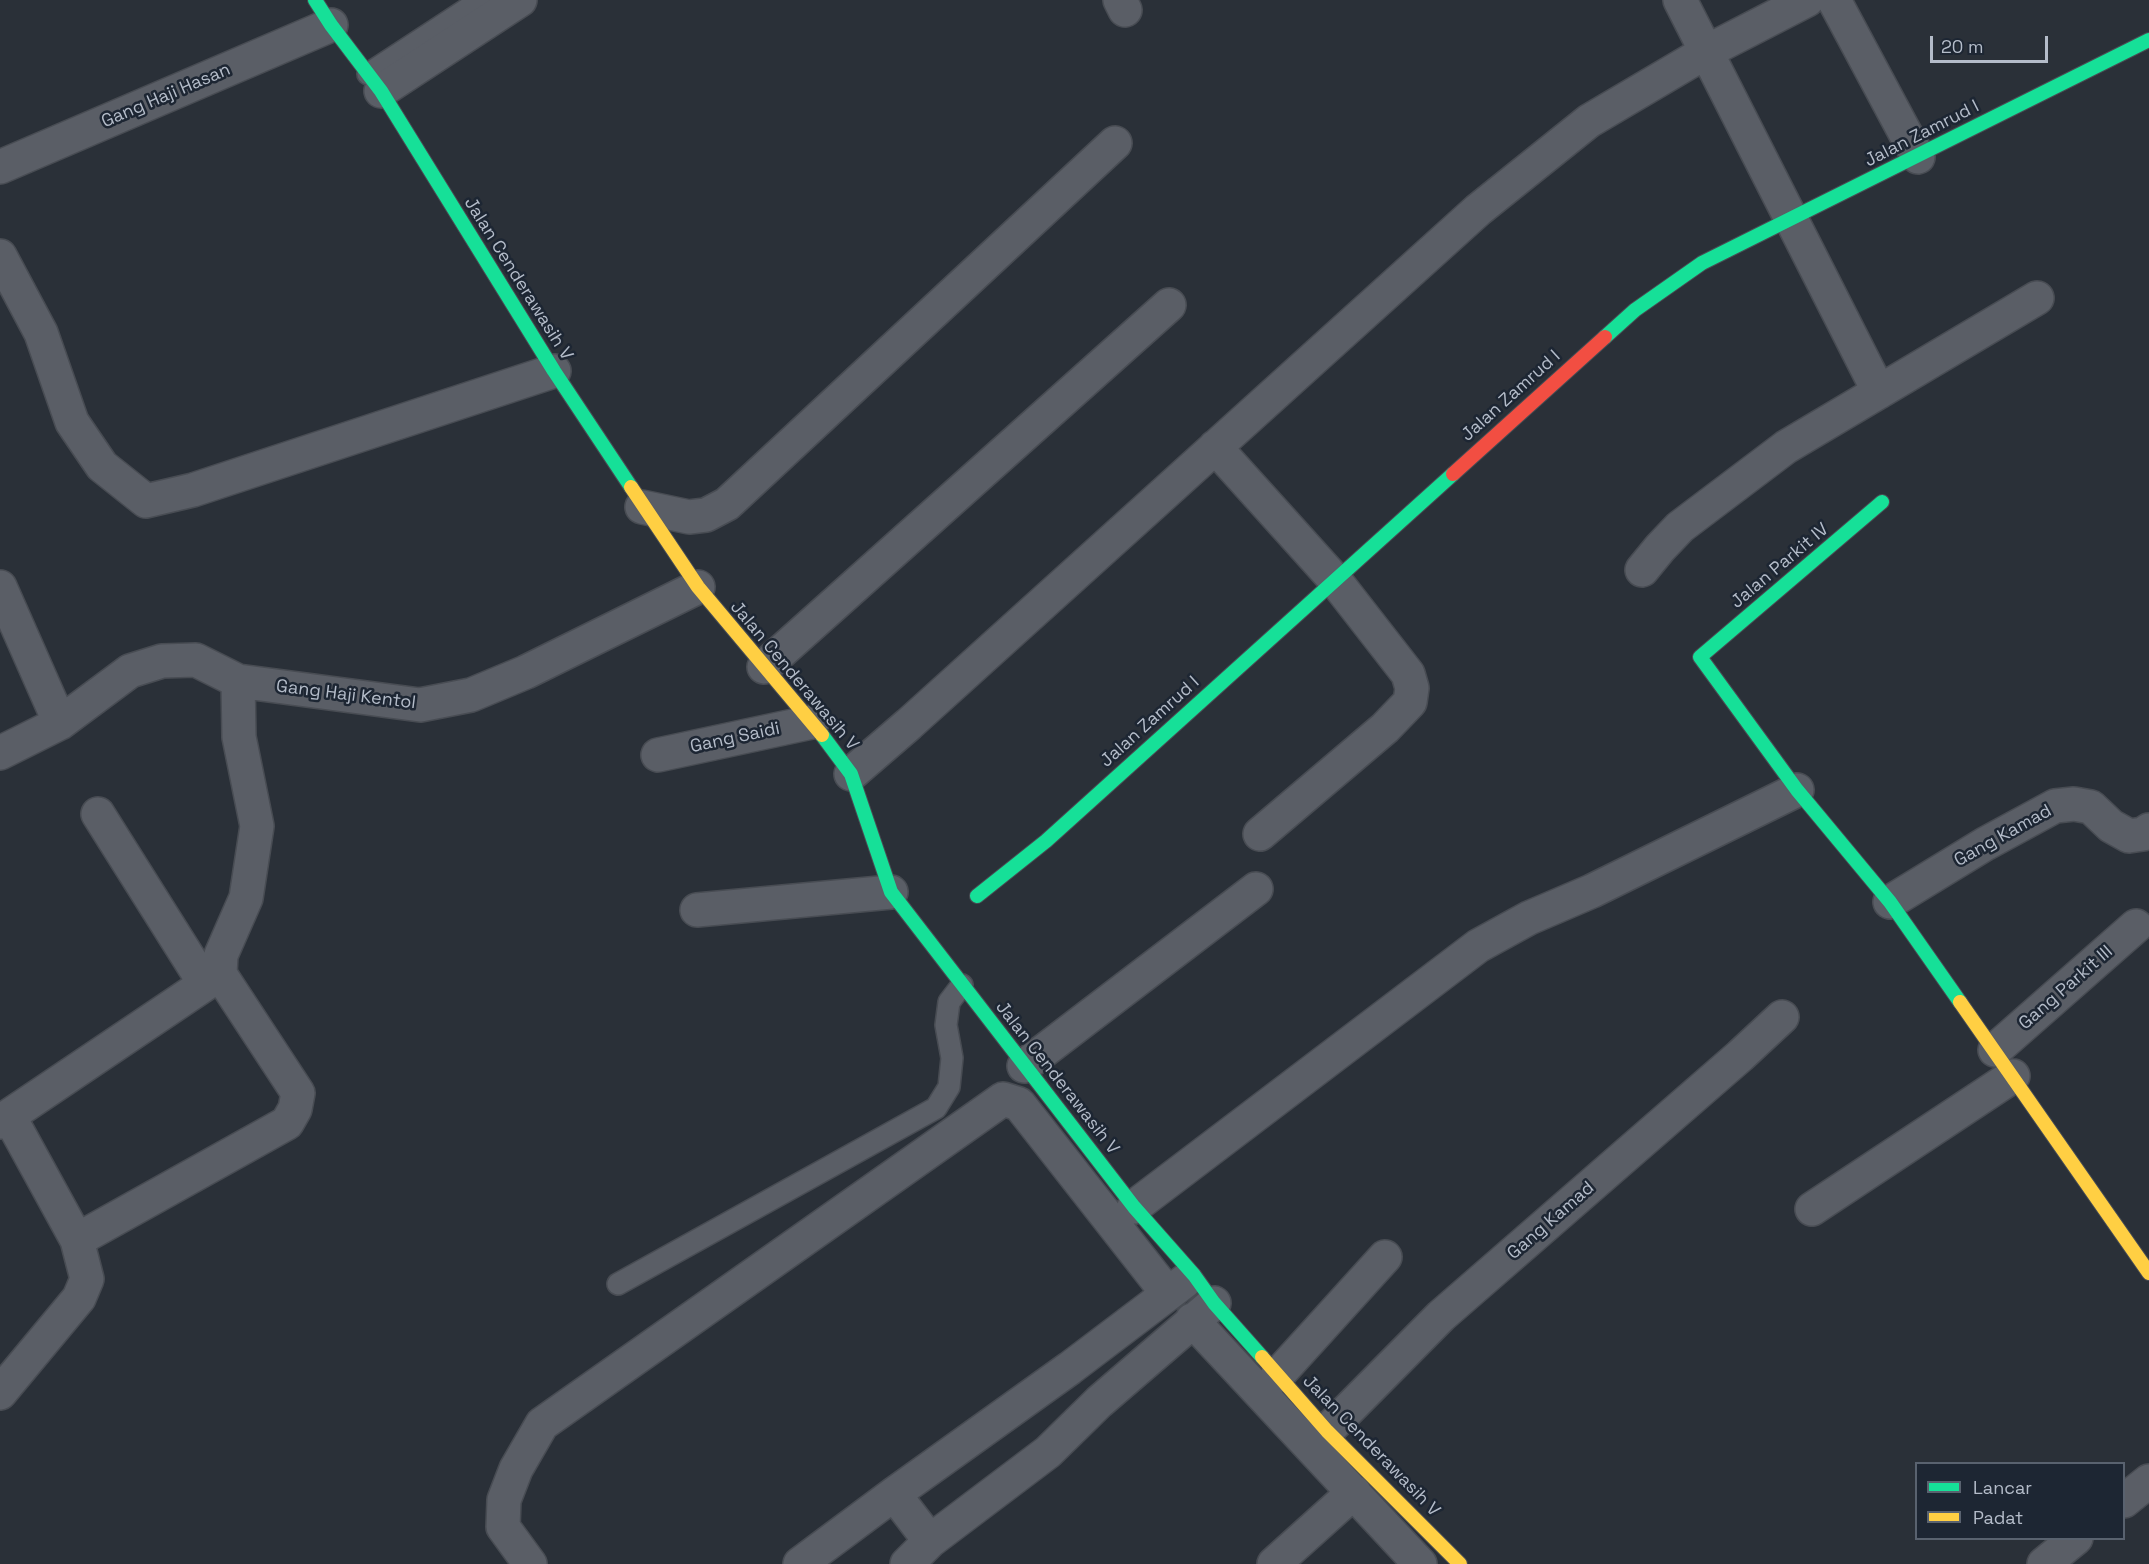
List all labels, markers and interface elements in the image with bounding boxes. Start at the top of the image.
scale bar [1933,24,2052,62]
text: 20 m [1941,35,1984,58]
street label: Gang Haji Hasan [98,59,234,133]
street label: Jalan Zamrud I [1861,96,1983,172]
street label: Jalan Cenderawasih V [459,193,577,365]
street label: Jalan Zamrud I [1457,346,1565,446]
street label: Jalan Parkit IV [1727,519,1833,613]
street label: Jalan Cenderawasih V [725,597,863,755]
street label: Jalan Zamrud I [1096,672,1204,772]
street label: Gang Haji Kentol [275,676,417,714]
street label: Gang Saidi [688,718,782,758]
street label: Gang Kamad [1951,800,2055,872]
street label: Gang Parkit III [2015,941,2117,1035]
street label: Jalan Cenderawasih V [990,997,1124,1159]
street label: Gang Kamad [1503,1177,1599,1265]
street label: Jalan Cenderawasih V [1298,1371,1444,1521]
legend [1915,1462,2125,1540]
text: Lancar [1973,1476,2032,1499]
text: Padat [1973,1506,2023,1529]

